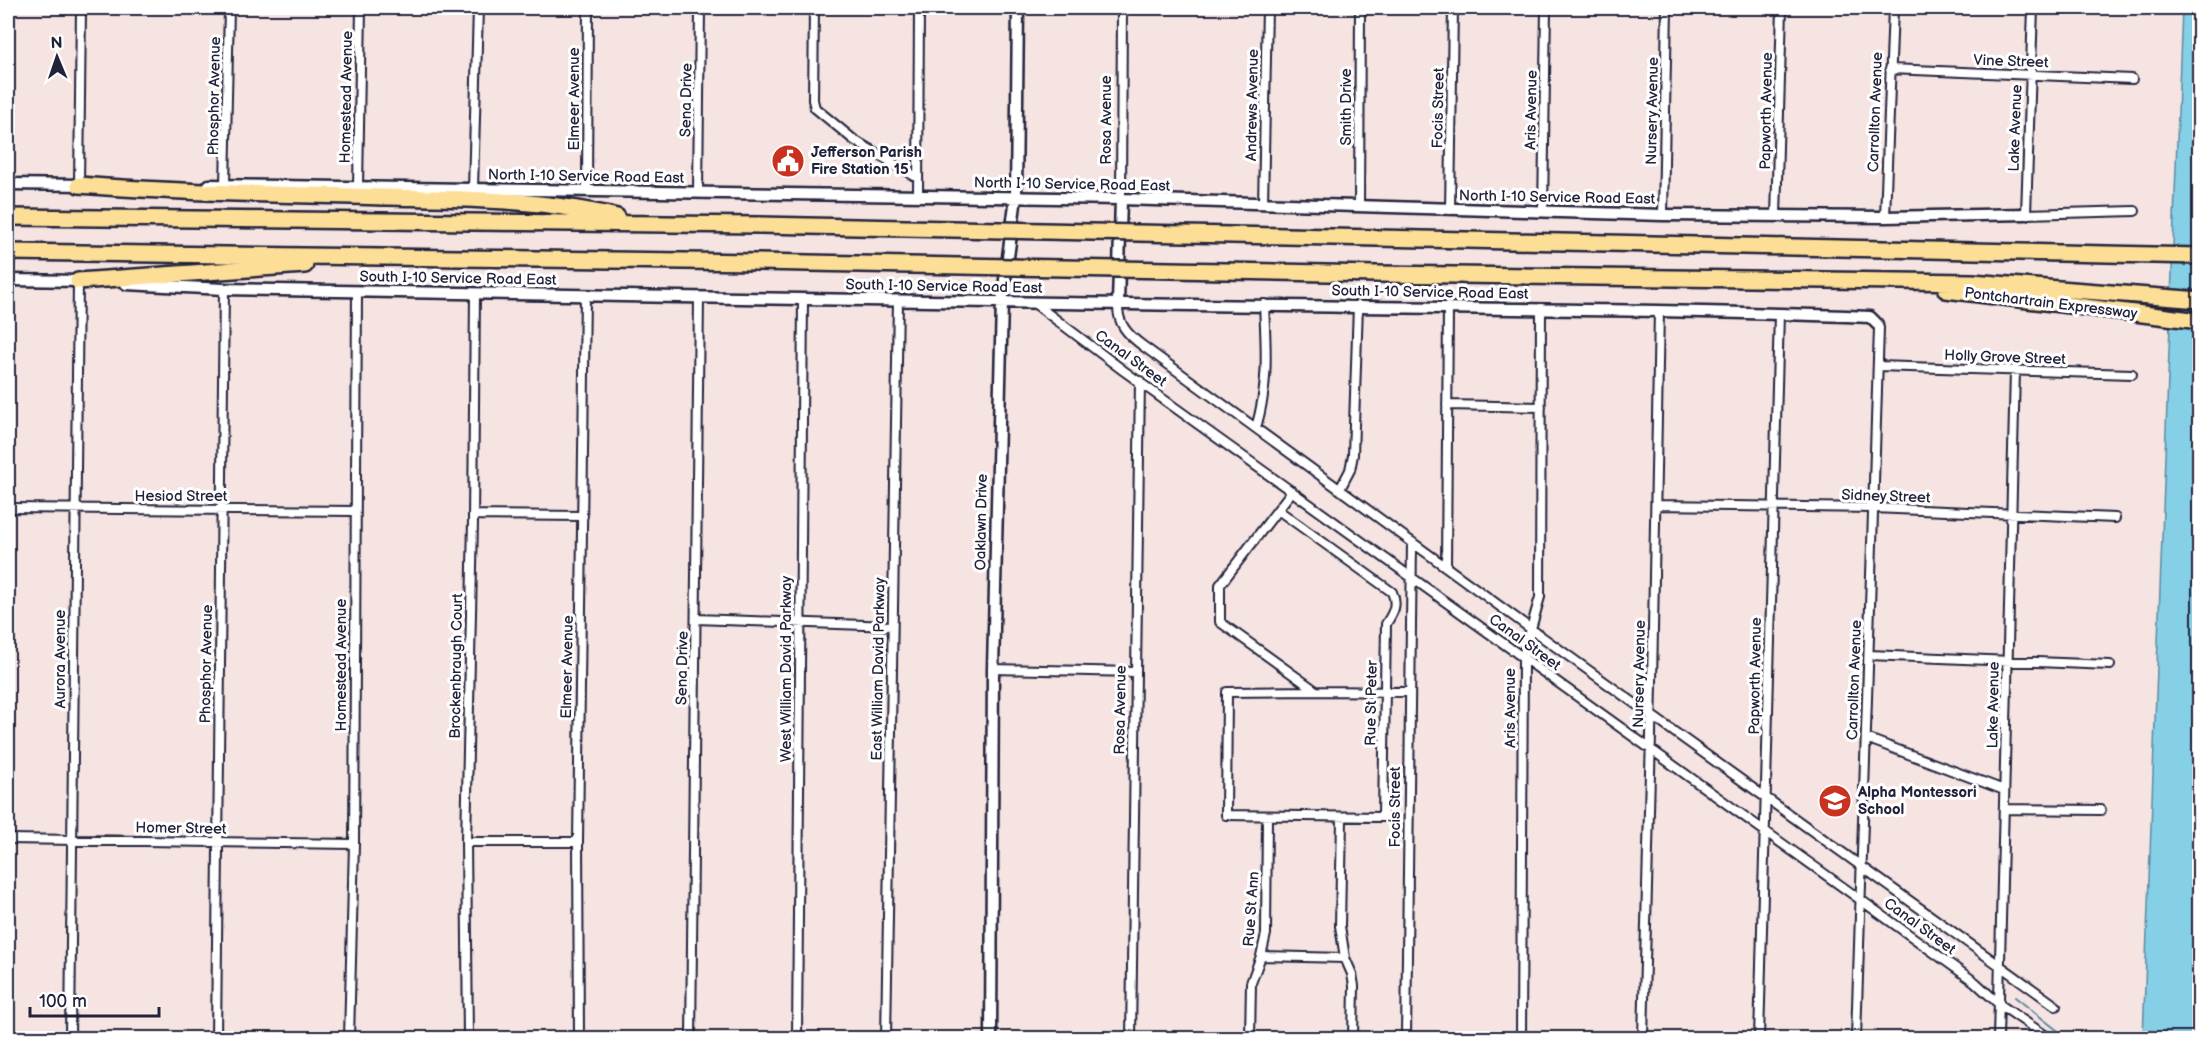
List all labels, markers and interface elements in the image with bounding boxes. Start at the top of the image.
north arrow [27,27,87,87]
street label: Homestead Avenue [336,30,357,164]
text: N [50,34,63,53]
street label: Phosphor Avenue [204,36,225,156]
street label: Elmeer Avenue [565,47,584,151]
street label: Andrews Avenue [1242,49,1263,161]
street label: Carrollton Avenue [1864,51,1887,173]
street label: Vine Street [1973,51,2049,72]
street label: Papworth Avenue [1756,52,1777,170]
street label: Nursery Avenue [1642,57,1663,165]
street label: Sena Drive [676,63,697,137]
street label: Focis Street [1428,67,1449,149]
street label: Smith Drive [1337,68,1356,146]
street label: Aris Avenue [1521,70,1542,150]
street label: Rosa Avenue [1097,75,1116,165]
street label: Lake Avenue [2004,84,2027,172]
public building icon: Jefferson Parish Fire Station 15 [770,143,806,179]
place label: Jefferson Parish Fire Station 15 [811,143,922,179]
street label: North I-10 Service Road East [488,165,685,188]
street label: North I-10 Service Road East [974,173,1171,196]
street label: North I-10 Service Road East [1459,186,1656,209]
street label: South I-10 Service Road East [359,267,557,290]
street label: South I-10 Service Road East [845,275,1043,298]
street label: South I-10 Service Road East [1331,281,1529,304]
street label: Pontchartrain Expressway [1963,283,2139,324]
street label: Canal Street [1091,326,1171,391]
street label: Holly Grove Street [1944,346,2067,369]
street label: Oaklawn Drive [971,473,992,570]
street label: Sidney Street [1841,485,1931,508]
street label: Hesiod Street [135,487,228,506]
street label: West William David Parkway [777,575,796,762]
street label: East William David Parkway [867,577,890,761]
street label: Brockenbraugh Court [446,593,467,739]
street label: Homestead Avenue [332,599,351,731]
street label: Phosphor Avenue [196,604,217,724]
street label: Aurora Avenue [51,609,70,709]
street label: Canal Street [1485,610,1565,675]
street label: Elmeer Avenue [557,615,578,719]
street label: Papworth Avenue [1745,617,1766,735]
street label: Carrollton Avenue [1843,619,1866,741]
street label: Nursery Avenue [1629,620,1650,728]
street label: Sena Drive [672,631,693,705]
street label: Rue St Peter [1361,659,1382,746]
street label: Lake Avenue [1983,661,2004,749]
street label: Rosa Avenue [1110,665,1131,755]
street label: Aris Avenue [1501,668,1520,748]
street label: Focis Street [1386,766,1405,847]
school or university icon: Alpha Montessori School [1817,783,1853,819]
place label: Alpha Montessori School [1857,783,1977,819]
street label: Homer Street [135,818,227,839]
street label: Rue St Ann [1239,871,1264,947]
street label: Canal Street [1880,894,1960,959]
scale bar [30,980,159,1018]
text: 100 m [39,991,87,1012]

